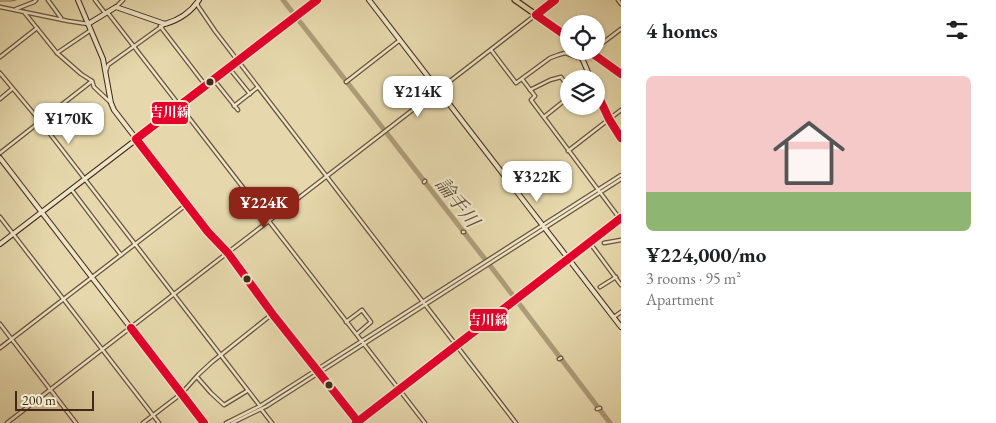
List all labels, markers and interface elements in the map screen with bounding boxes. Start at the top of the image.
map controls [560,15,605,115]
button: locate [560,15,605,60]
icon: filters [943,16,971,44]
text: 4 homes [646,17,718,44]
button: layers [560,70,605,115]
pin: ¥214K [383,76,453,118]
unlabelled marker [205,77,215,87]
text: ¥214K [394,81,442,102]
line badge: 吉川線 [151,101,189,125]
pin: ¥170K [34,102,104,145]
text: 吉川線 [149,103,191,121]
text: ¥170K [45,108,93,129]
icon: home [764,108,854,198]
pin: ¥322K [502,160,572,203]
text: ¥322K [513,166,561,187]
water label: 論手川 [430,172,486,234]
pin: ¥224K [229,186,299,229]
text: ¥224K [240,192,288,213]
text: ¥224,000/mo [646,241,766,268]
text: 3 rooms · 95 m² [646,268,741,289]
unlabelled marker [242,274,252,284]
text: Apartment [646,289,714,310]
line badge: 吉川線 [469,308,508,332]
text: 吉川線 [467,311,509,329]
unlabelled marker [324,380,334,390]
scale bar [15,388,94,411]
text: 200 m [22,391,56,409]

